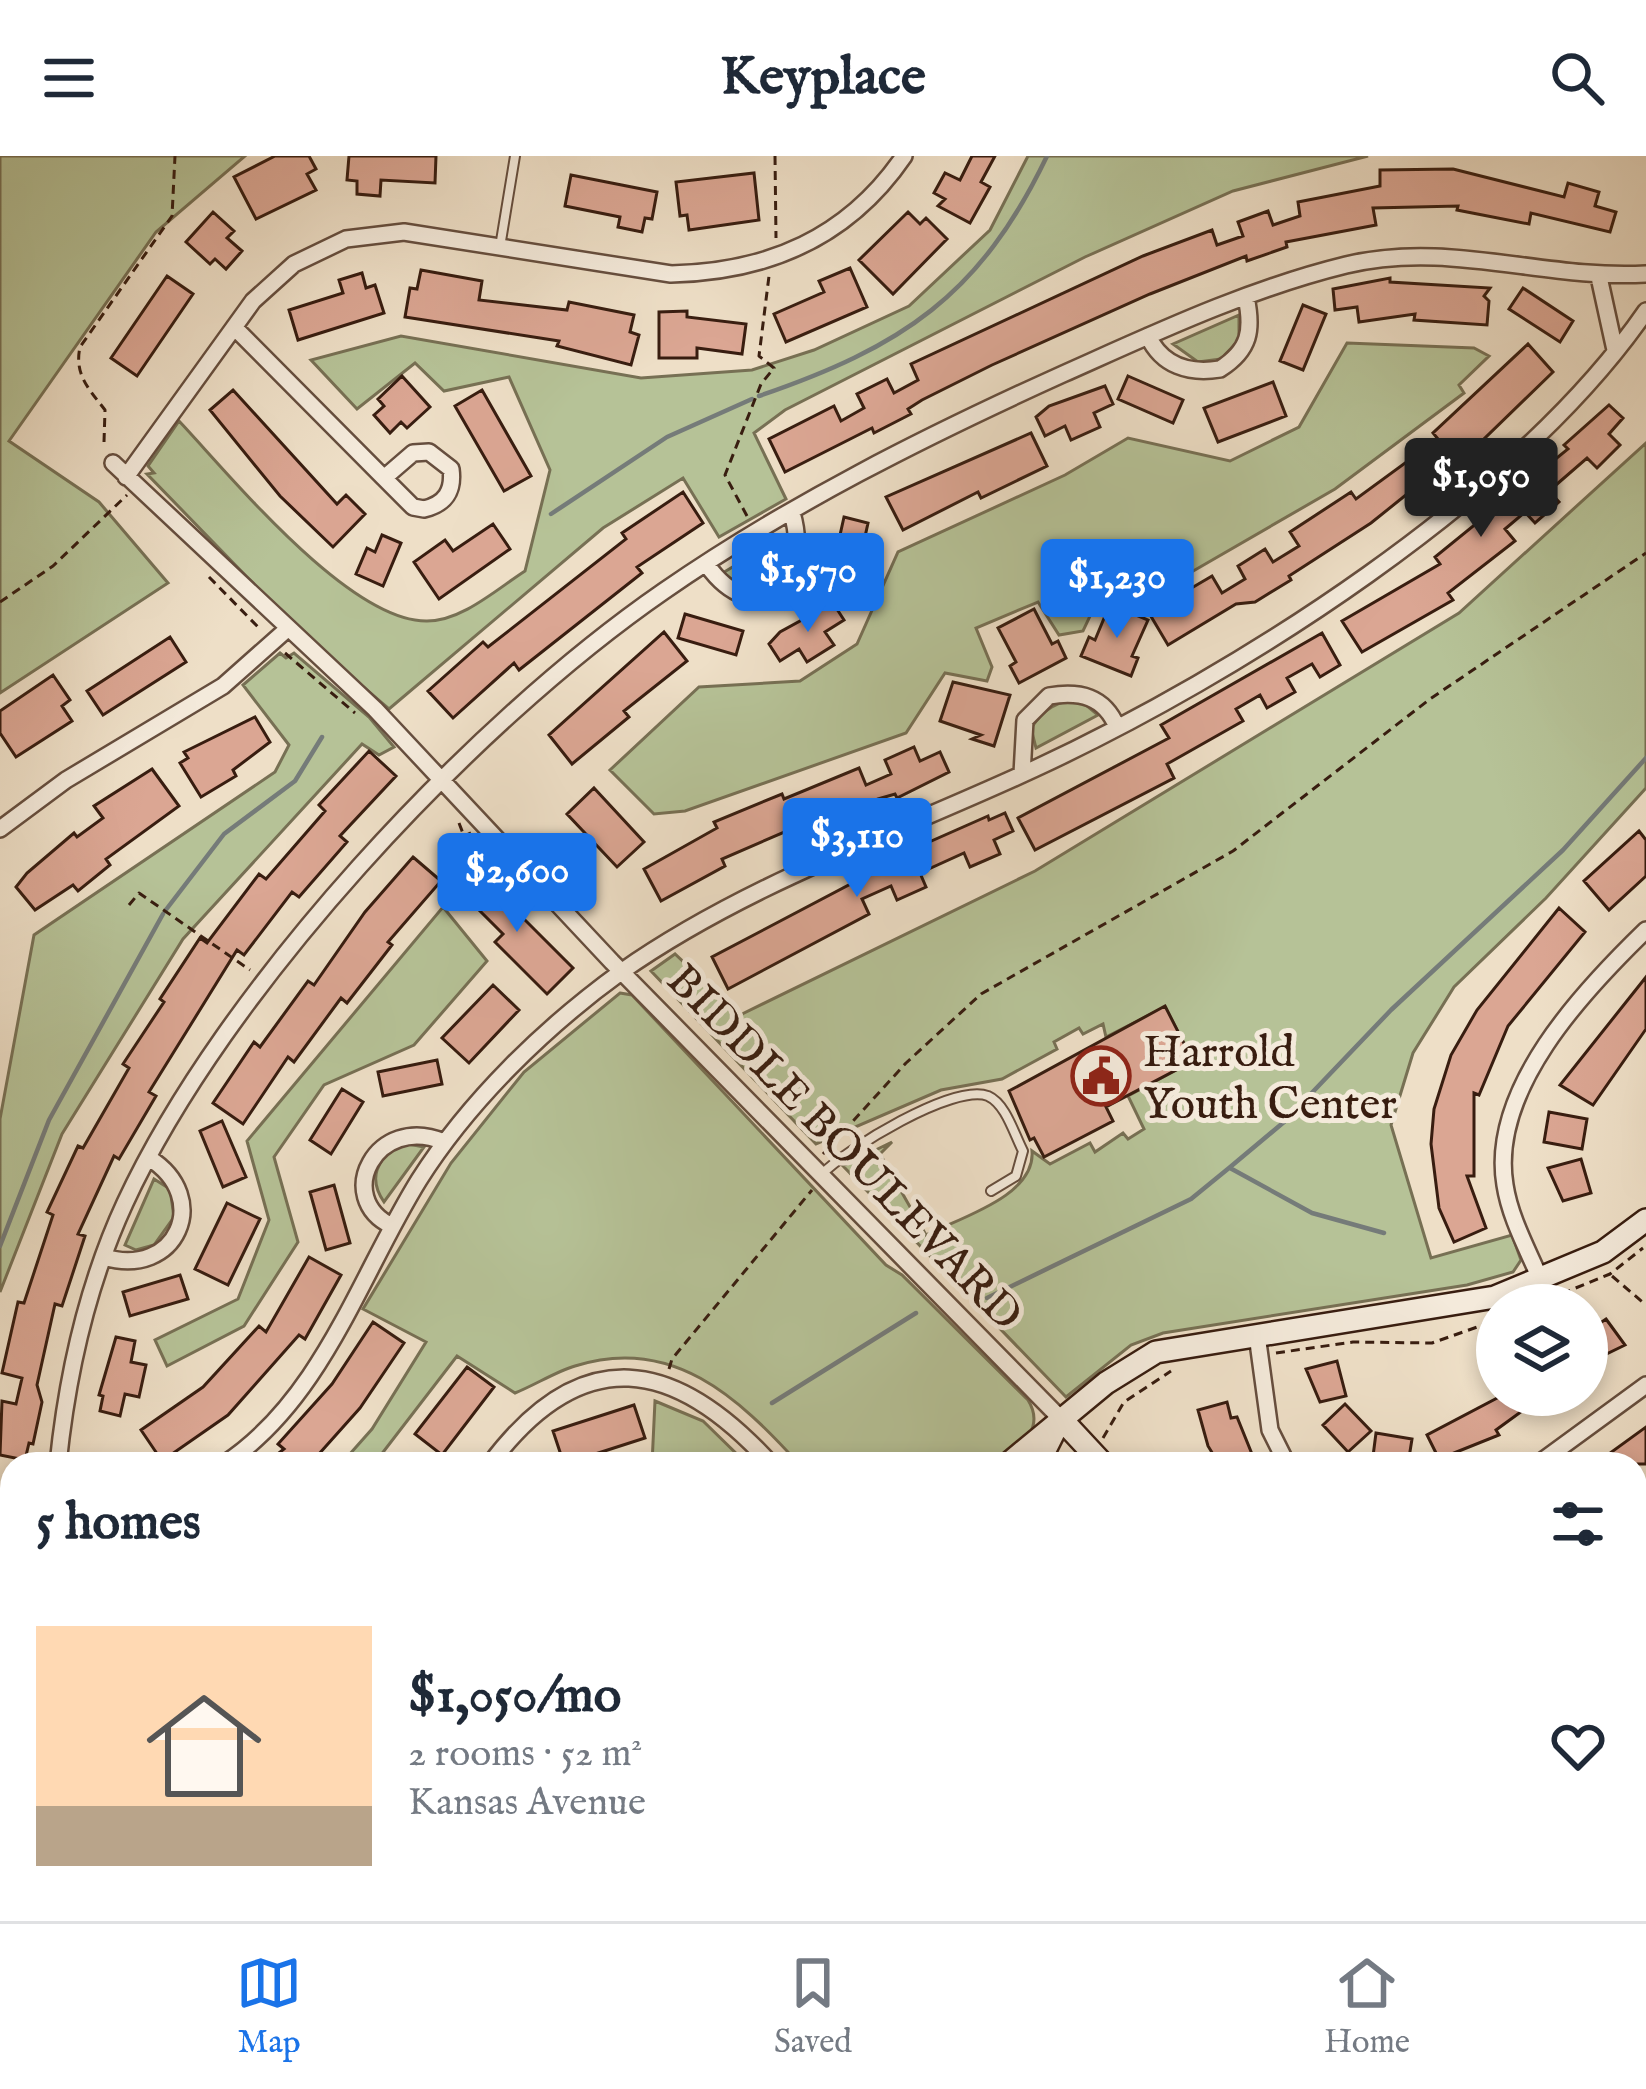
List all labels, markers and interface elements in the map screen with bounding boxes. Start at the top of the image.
text: Keyplace [720,44,926,113]
icon: menu [36,45,102,111]
icon: search [1544,45,1610,111]
pin: $1,050 [1383,438,1579,540]
text: $1,050 [1432,452,1530,501]
pin: $1,570 [710,533,906,635]
pin: $1,230 [1019,539,1215,641]
text: $1,570 [759,547,857,596]
text: $1,230 [1068,553,1166,602]
pin: $3,110 [759,798,955,900]
text: $3,110 [810,812,904,861]
pin: $2,600 [419,833,615,935]
text: $2,600 [464,847,570,896]
street label: BIDDLE BOULEVARD [653,953,1034,1344]
place label: Harrold Youth Center [1143,1025,1397,1134]
public building icon: Harrold Youth Center [1070,1045,1132,1107]
map controls [1476,1284,1608,1416]
button: layers [1476,1284,1608,1416]
icon: filters [1545,1491,1611,1557]
text: 5 homes [36,1492,201,1557]
text: $1,050/mo [408,1665,621,1730]
icon: home [132,1674,276,1818]
icon: heart [1545,1713,1611,1779]
text: 2 rooms · 52 m² [408,1730,642,1779]
text: Kansas Avenue [408,1779,646,1828]
tab: Map [236,1950,302,2064]
tab: Saved [774,1950,852,2064]
tab: Home [1324,1950,1410,2064]

